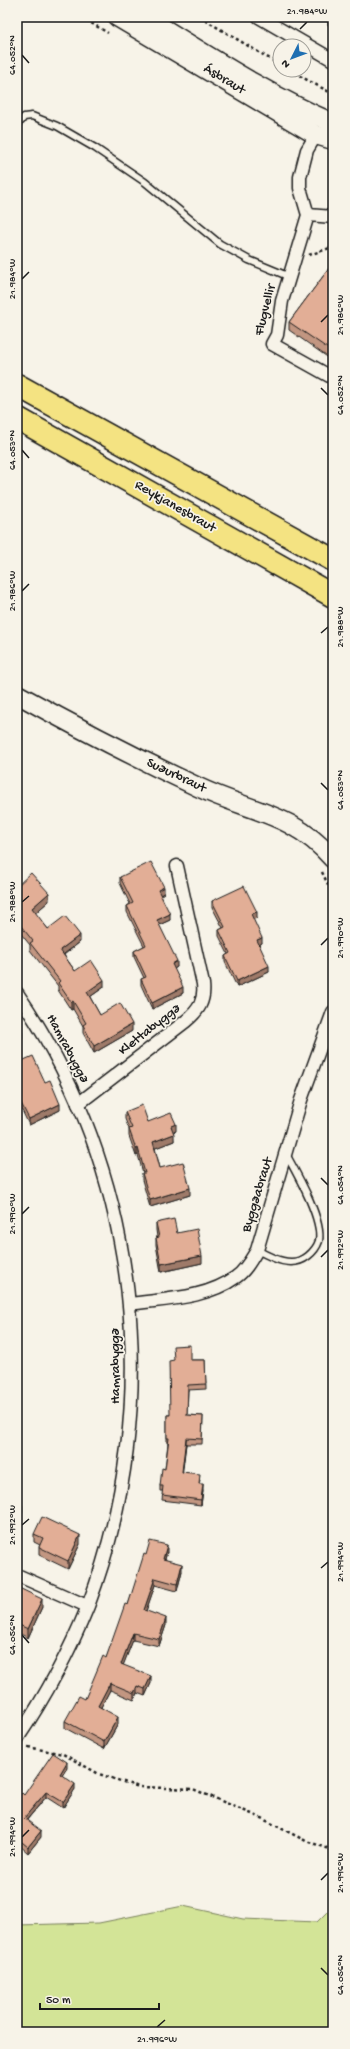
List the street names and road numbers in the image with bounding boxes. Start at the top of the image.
street label: Ásbraut [200,61,249,100]
street label: Flugvellir [251,282,281,338]
street label: Reykjanesbraut [131,477,220,538]
street label: Suðurbraut [143,755,210,798]
street label: Klettabyggð [115,1000,185,1060]
street label: Hamrabyggð [42,1012,92,1086]
street label: Byggðabraut [238,1154,278,1235]
street label: Hamrabyggð [108,1328,125,1404]

